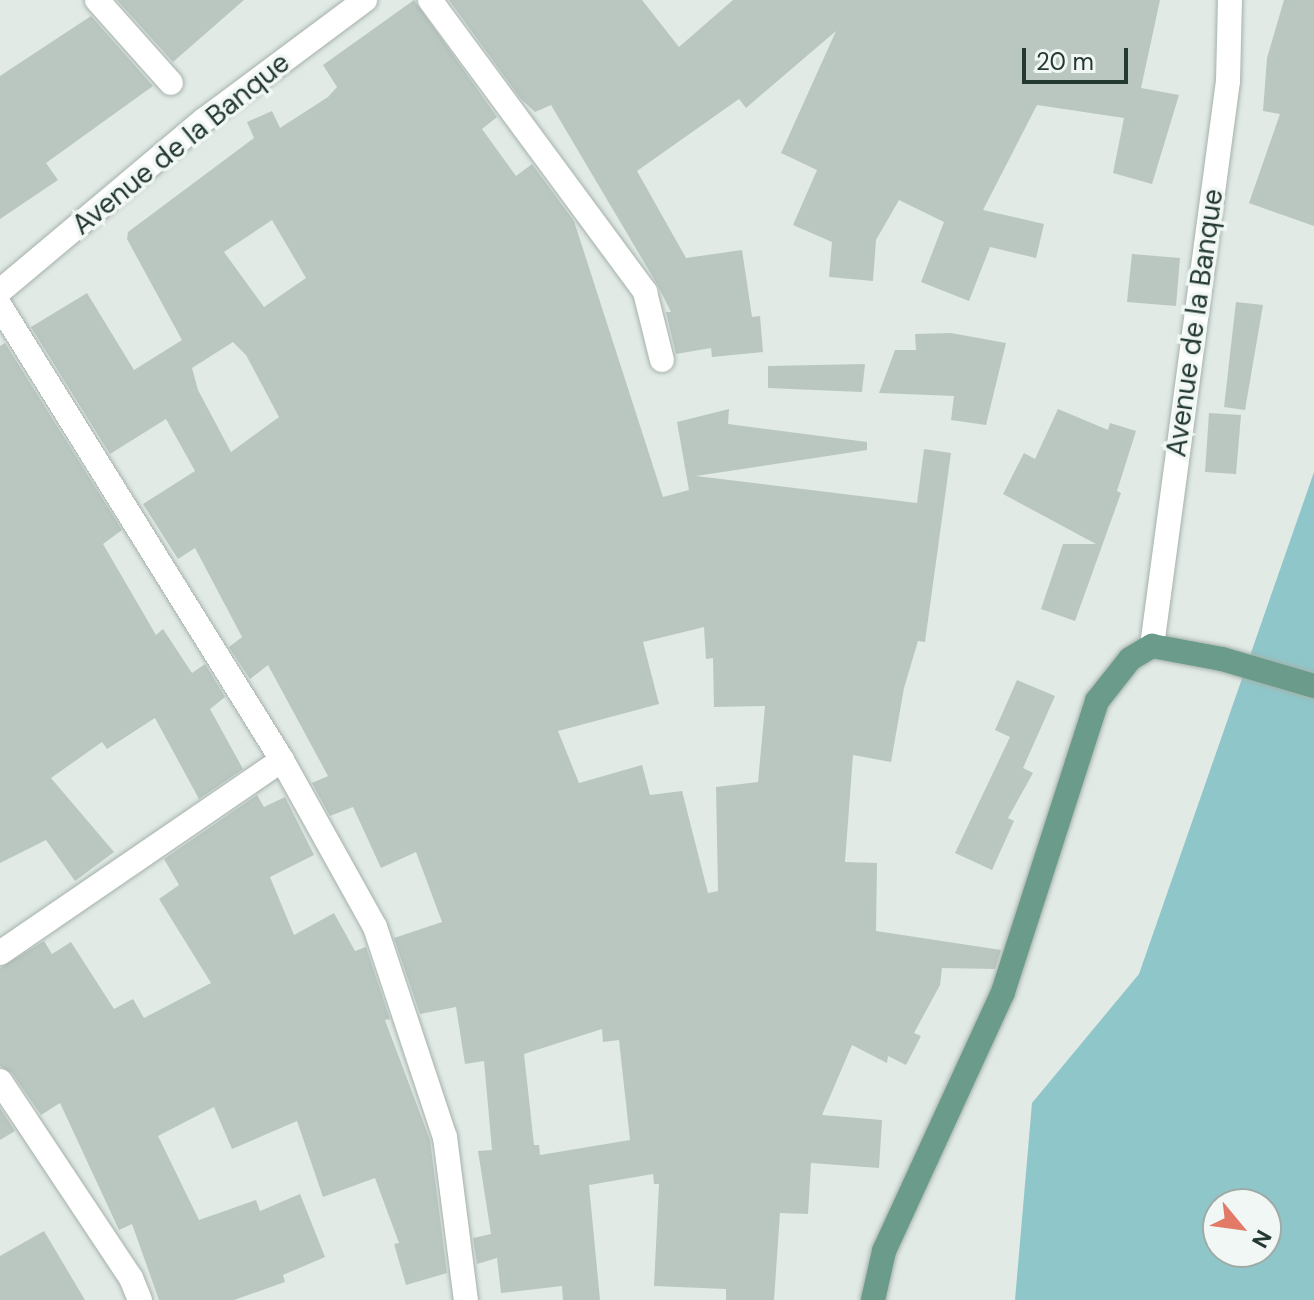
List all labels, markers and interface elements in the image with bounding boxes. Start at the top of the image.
scale bar [1026,32,1132,82]
street label: Avenue de la Banque [65,46,297,242]
text: 20 m [1036,46,1094,77]
street label: Avenue de la Banque [1160,187,1230,459]
north arrow [1202,1188,1282,1268]
text: N [1245,1225,1278,1253]

